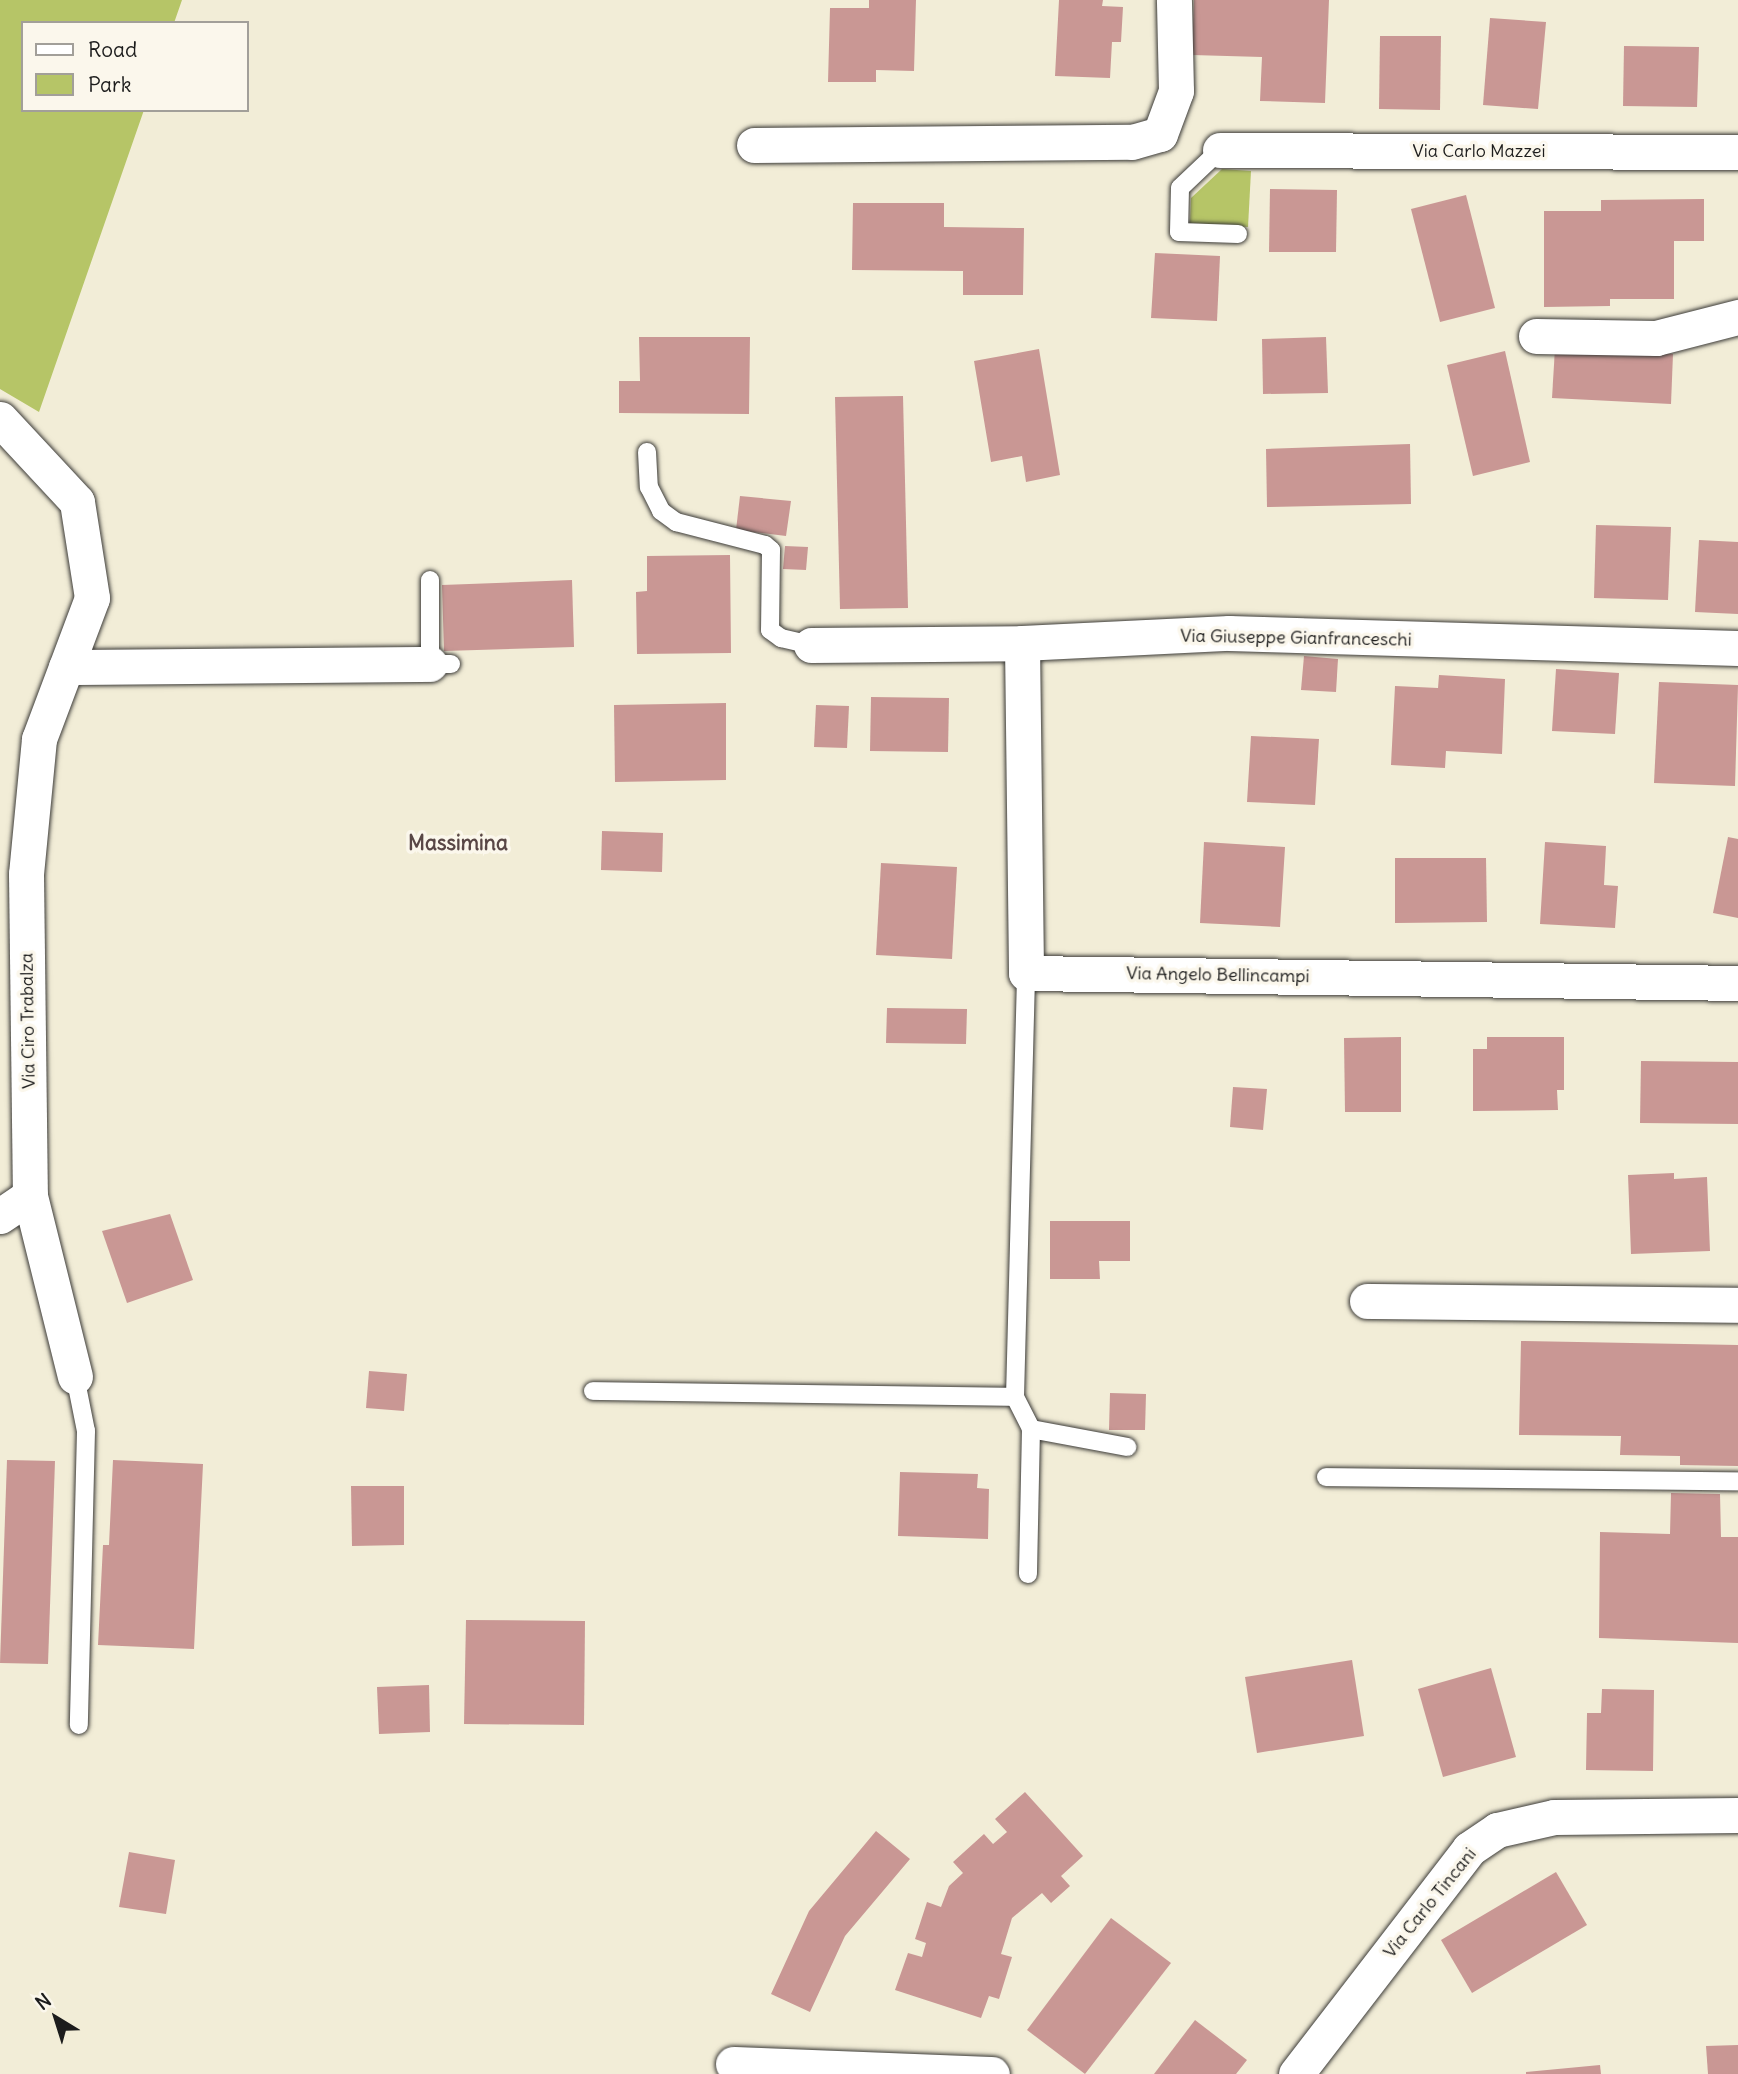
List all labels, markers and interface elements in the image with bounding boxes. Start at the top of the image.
legend [21,21,248,112]
text: Road [88,36,137,63]
text: Park [88,71,131,98]
street label: Via Carlo Mazzei [1413,140,1545,162]
street label: Via Giuseppe Gianfranceschi [1180,625,1412,651]
district label: Massimina [408,830,508,856]
street label: Via Ciro Trabalza [16,953,40,1089]
street label: Via Angelo Bellincampi [1126,963,1310,987]
street label: Via Carlo Tincani [1379,1844,1481,1962]
north arrow [21,1983,91,2053]
text: N [30,1988,56,2015]

